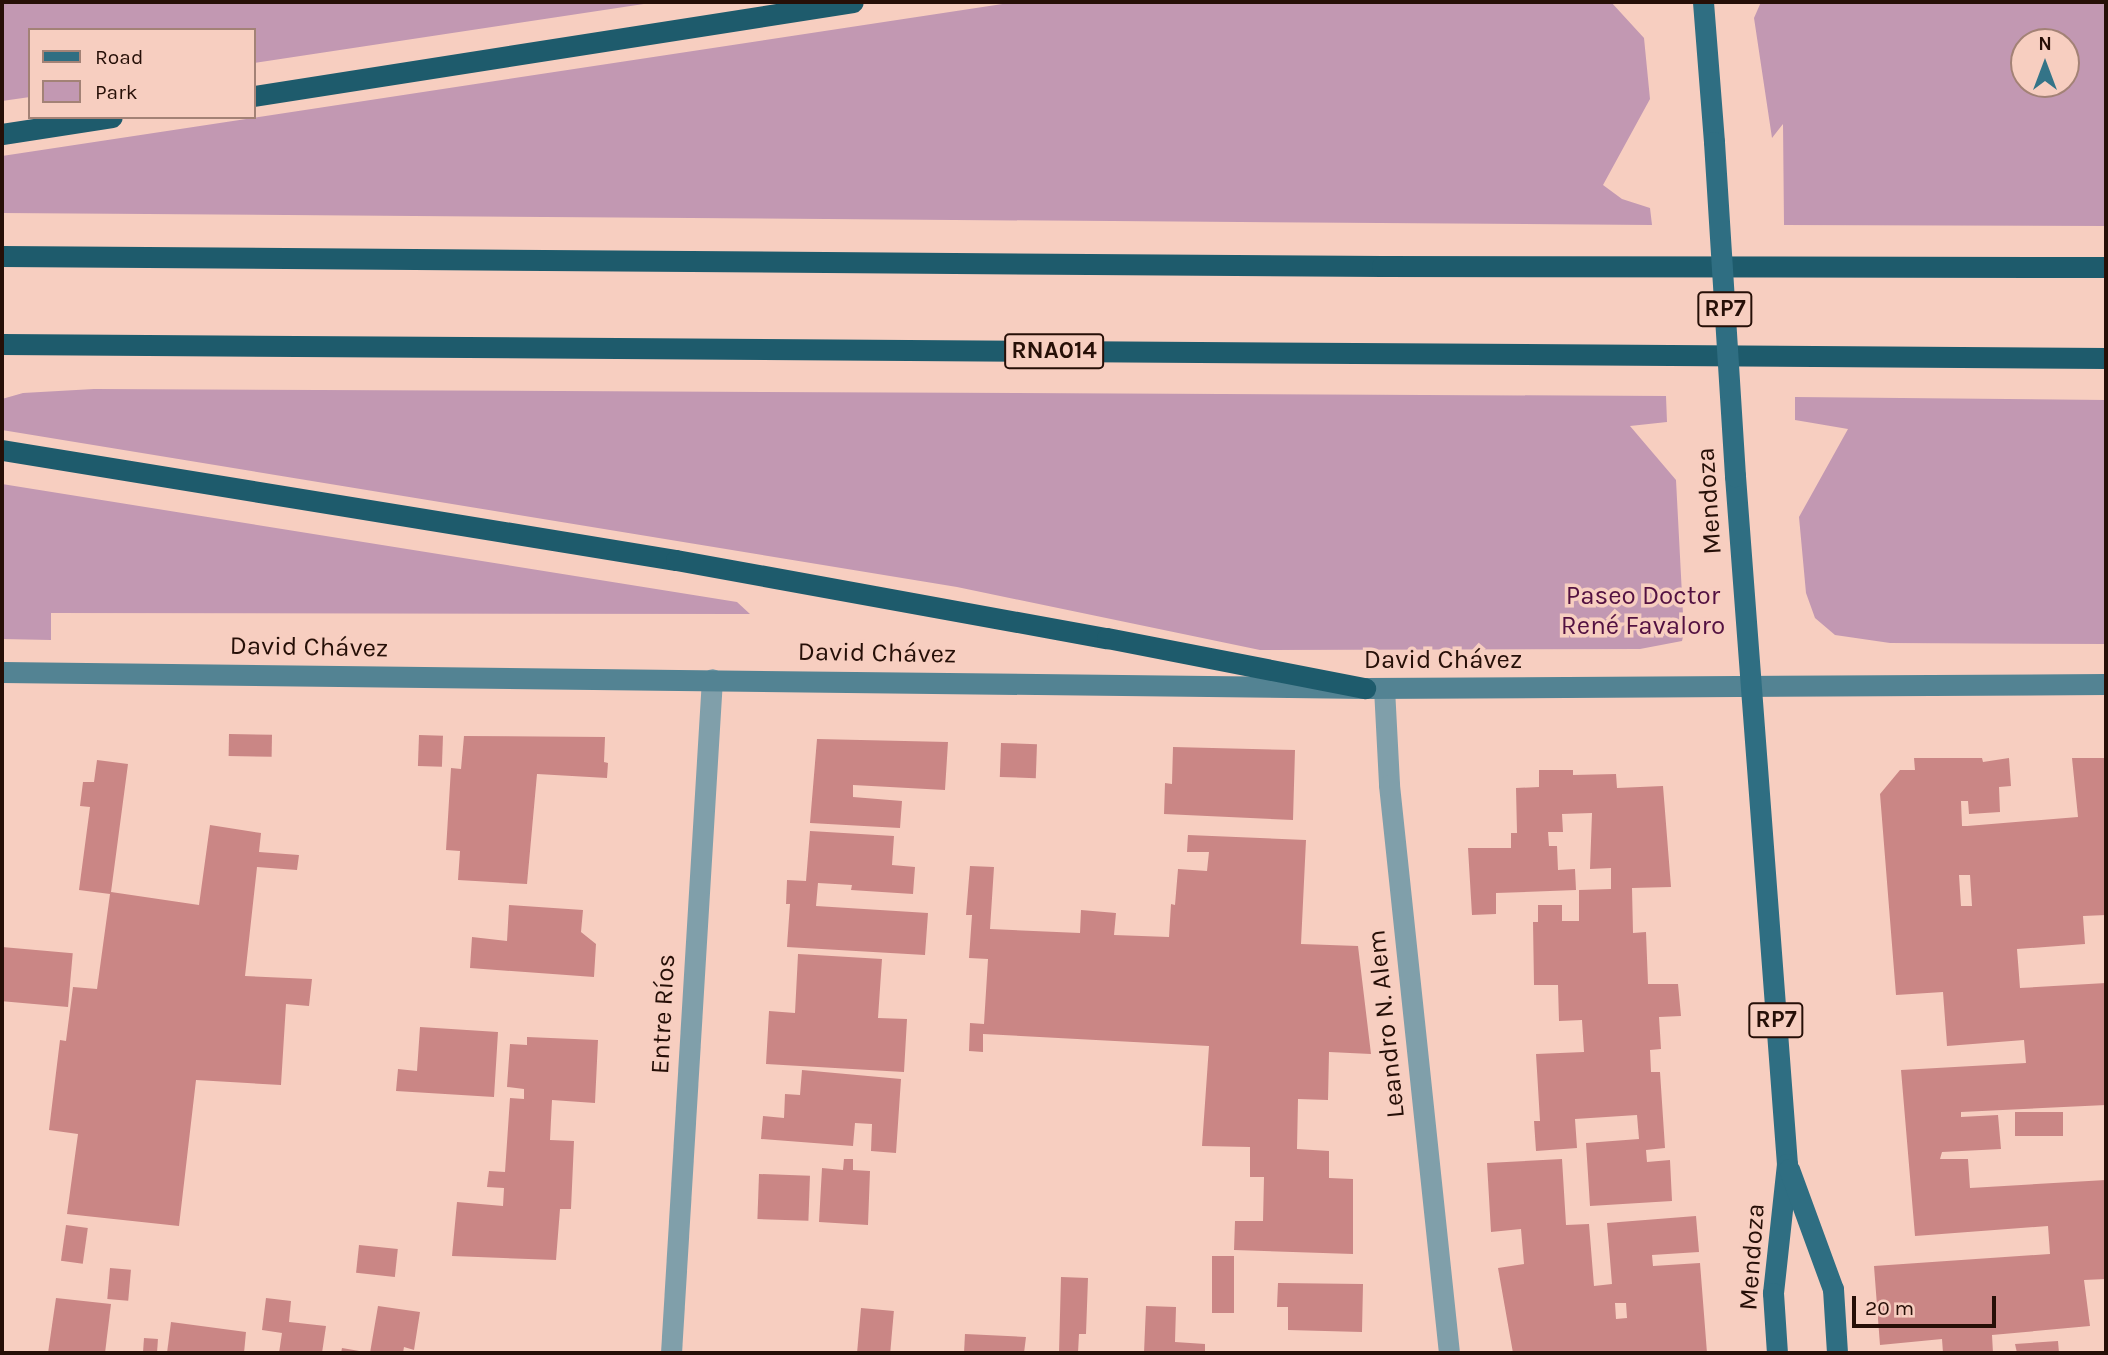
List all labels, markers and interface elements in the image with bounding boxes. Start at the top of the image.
legend [28,28,256,119]
north arrow [2010,28,2080,98]
text: N [2038,33,2052,55]
text: Road [95,45,143,69]
text: Park [95,80,138,104]
road number: RP7 [1697,288,1753,330]
road number: RNA014 [1003,330,1105,372]
street label: Mendoza [1690,446,1728,556]
park label: Paseo Doctor René Favaloro [1561,580,1725,642]
street label: David Chávez [229,630,389,664]
street label: David Chávez [797,636,957,670]
street label: David Chávez [1364,644,1522,676]
street label: Leandro N. Alem [1361,928,1411,1120]
street label: Entre Ríos [644,953,682,1075]
road number: RP7 [1748,1000,1804,1040]
street label: Mendoza [1733,1202,1771,1312]
scale bar [1856,1282,2000,1326]
text: 20 m [1865,1296,1914,1320]

